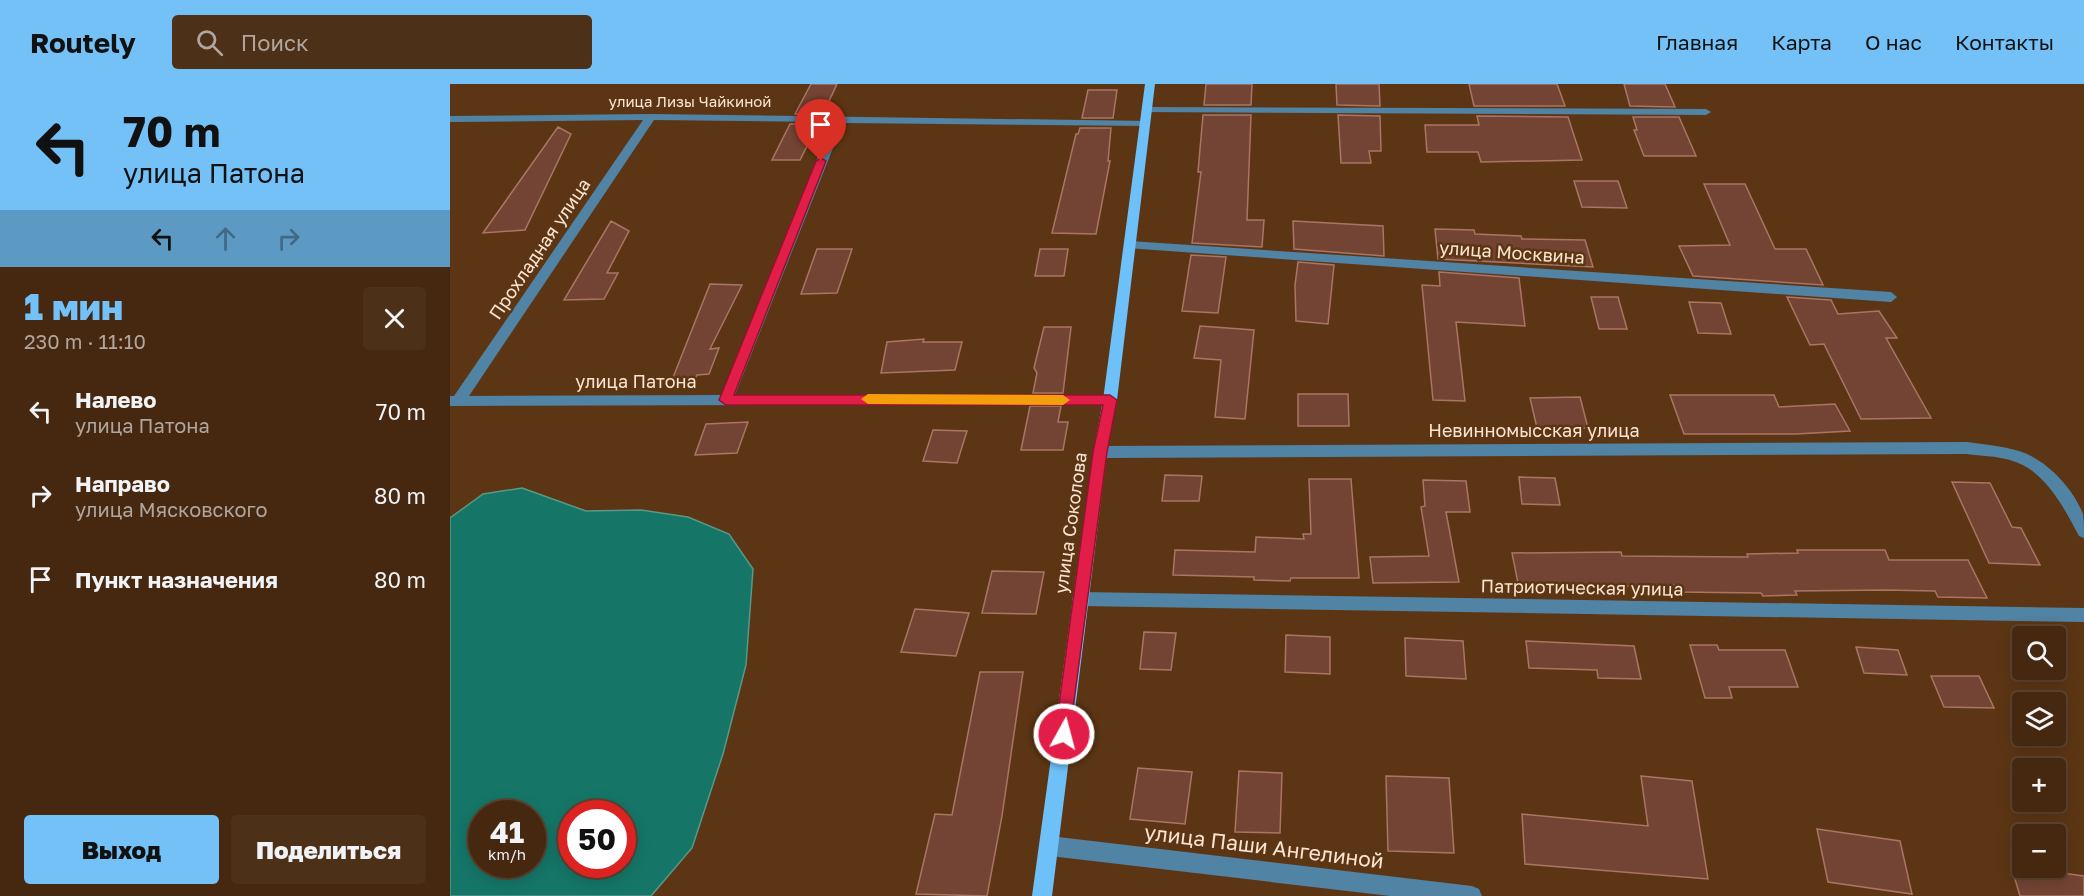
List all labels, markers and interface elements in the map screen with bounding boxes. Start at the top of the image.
search box [172,15,592,69]
text: Routely [30,26,136,59]
icon: search [193,26,226,59]
text: Поиск [241,29,309,56]
text: Главная [1656,29,1738,55]
text: Карта [1771,29,1832,55]
text: О нас [1865,29,1922,55]
text: Контакты [1955,29,2054,55]
street label: улица Лизы Чайкиной [609,92,771,110]
pin [795,99,846,161]
text: 70 m [123,106,220,156]
icon: left [24,108,102,186]
icon: arrive [804,108,837,141]
text: улица Патона [123,157,305,189]
street label: Прохладная улица [484,174,595,323]
icon: left [146,222,179,255]
icon: ahead [209,222,242,255]
icon: right [272,222,305,255]
street label: улица Москвина [1438,236,1586,268]
text: 1 мин [24,285,123,328]
button: close [363,287,426,350]
text: 230 m · 11:10 [24,329,146,353]
street label: улица Патона [575,370,697,392]
text: Налево [75,386,157,413]
icon: left [24,395,57,428]
text: 70 m [376,398,426,425]
text: улица Патона [75,413,210,437]
street label: Невинномысская улица [1428,419,1640,441]
street label: улица Соколова [1049,451,1091,595]
text: Направо [75,470,170,497]
icon: right [24,479,57,512]
text: 80 m [374,482,426,509]
text: улица Мясковского [75,497,268,521]
icon: arrive [24,563,57,596]
text: Пункт назначения [75,566,278,593]
text: 80 m [374,566,426,593]
street label: Патриотическая улица [1480,574,1684,600]
map controls [2012,626,2066,878]
button: search [2012,626,2066,680]
button: layers [2012,692,2066,746]
position arrow [1032,702,1096,766]
button: + [2012,758,2066,812]
speed limit sign: 50 [558,800,636,878]
text: 41 [490,814,524,850]
button: Выход [24,815,219,884]
button: Поделиться [231,815,426,884]
street label: улица Паши Ангелиной [1143,818,1385,874]
button: − [2012,824,2066,878]
text: km/h [488,845,526,863]

